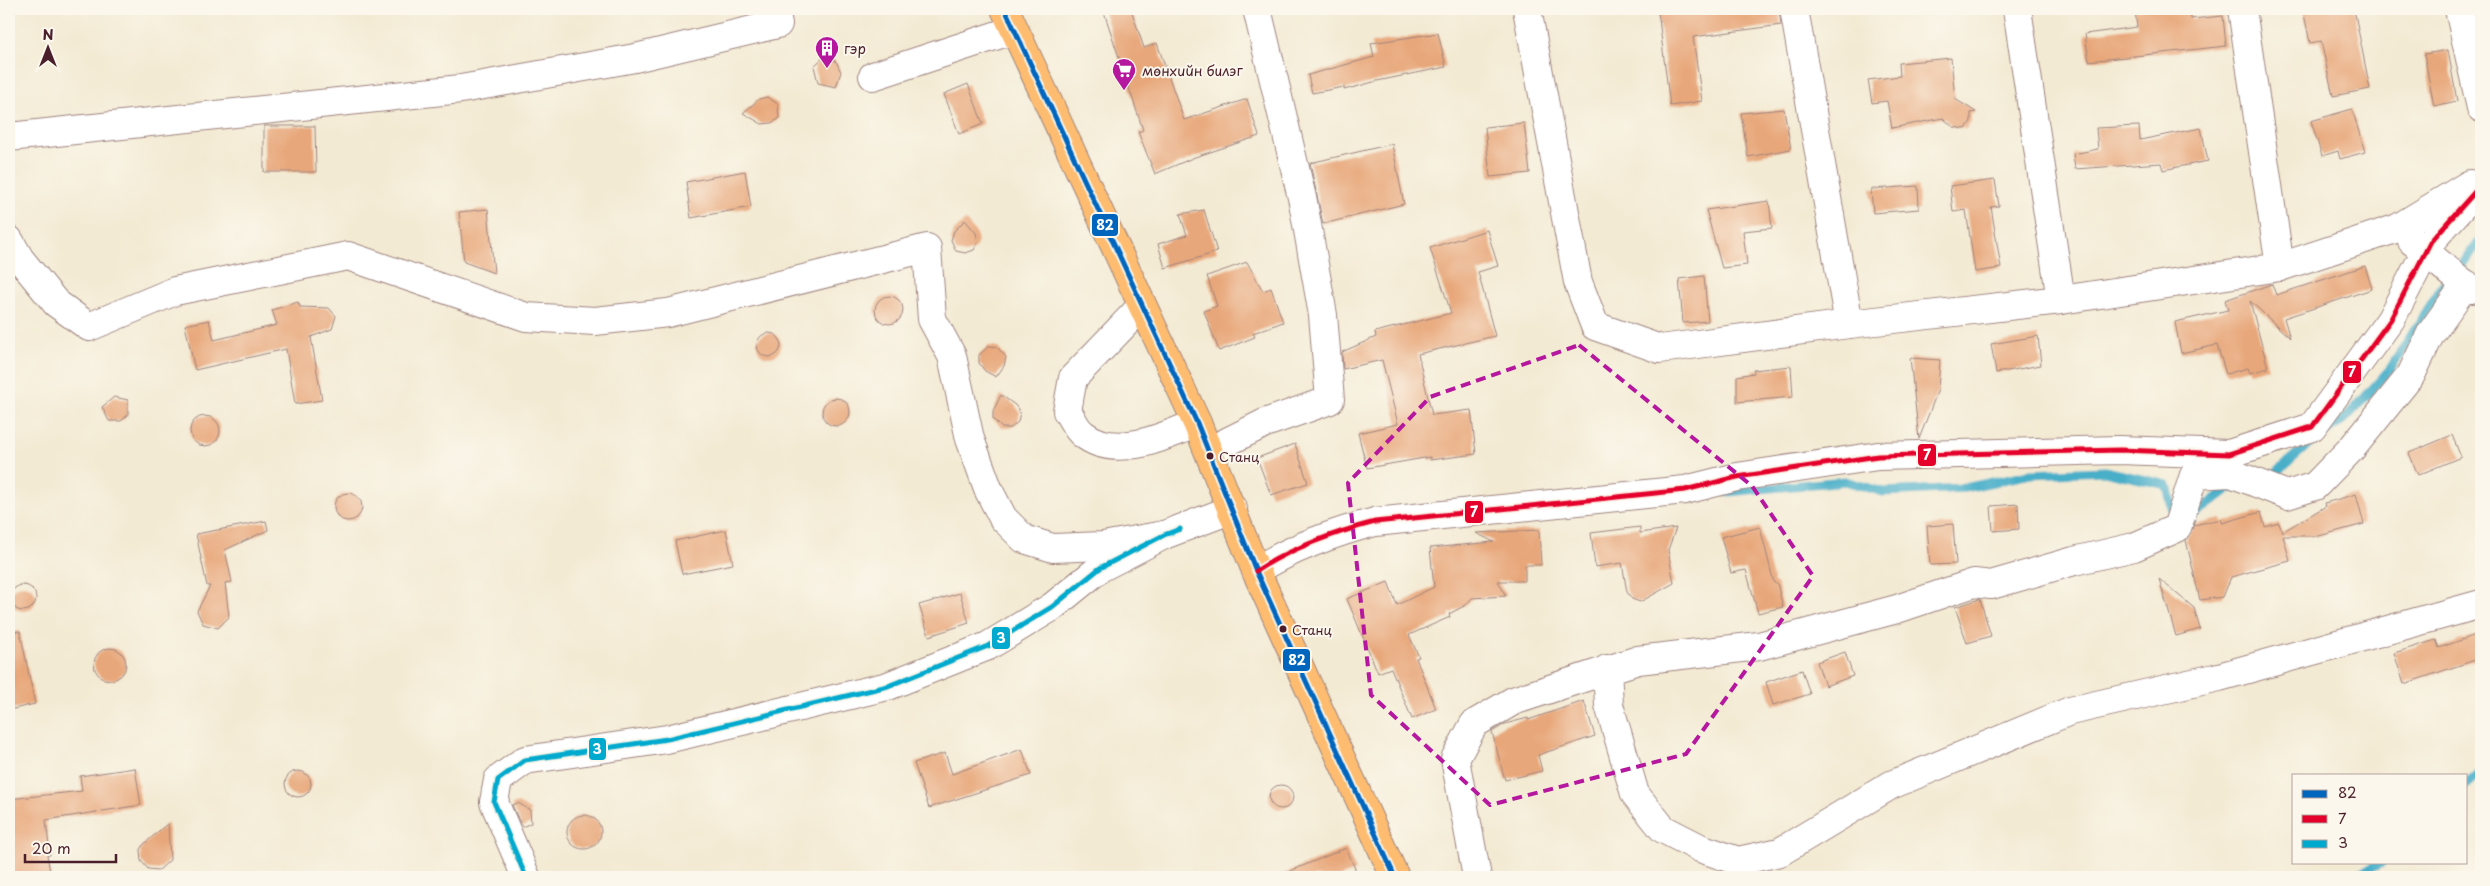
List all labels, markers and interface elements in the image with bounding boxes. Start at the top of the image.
north arrow [22,22,72,72]
text: N [42,24,54,45]
building icon: гэр [814,35,840,69]
place label: гэр [844,38,866,59]
supermarket icon: мөнхийн билэг [1111,57,1137,91]
place label: мөнхийн билэг [1142,60,1243,81]
line badge: 82 [1091,213,1119,237]
text: 82 [1096,214,1114,235]
line badge: 7 [2342,360,2362,384]
text: 7 [2348,361,2357,382]
line badge: 7 [1917,443,1937,467]
text: 7 [1923,444,1932,465]
place label: Cтанц [1219,447,1259,466]
marker: Cтанц [1205,451,1215,461]
line badge: 7 [1464,500,1484,524]
text: 7 [1470,501,1479,522]
place label: Станц [1292,620,1332,639]
marker: Станц [1278,624,1288,634]
line badge: 3 [991,626,1011,650]
text: 3 [996,627,1006,648]
line badge: 82 [1282,648,1311,672]
text: 82 [1288,649,1306,670]
line badge: 3 [588,737,607,761]
text: 3 [592,738,602,759]
legend [2292,774,2468,864]
text: 82 [2338,780,2357,803]
text: 7 [2338,806,2347,829]
text: 3 [2338,830,2348,853]
scale bar [25,831,116,863]
text: 20 m [32,836,71,859]

